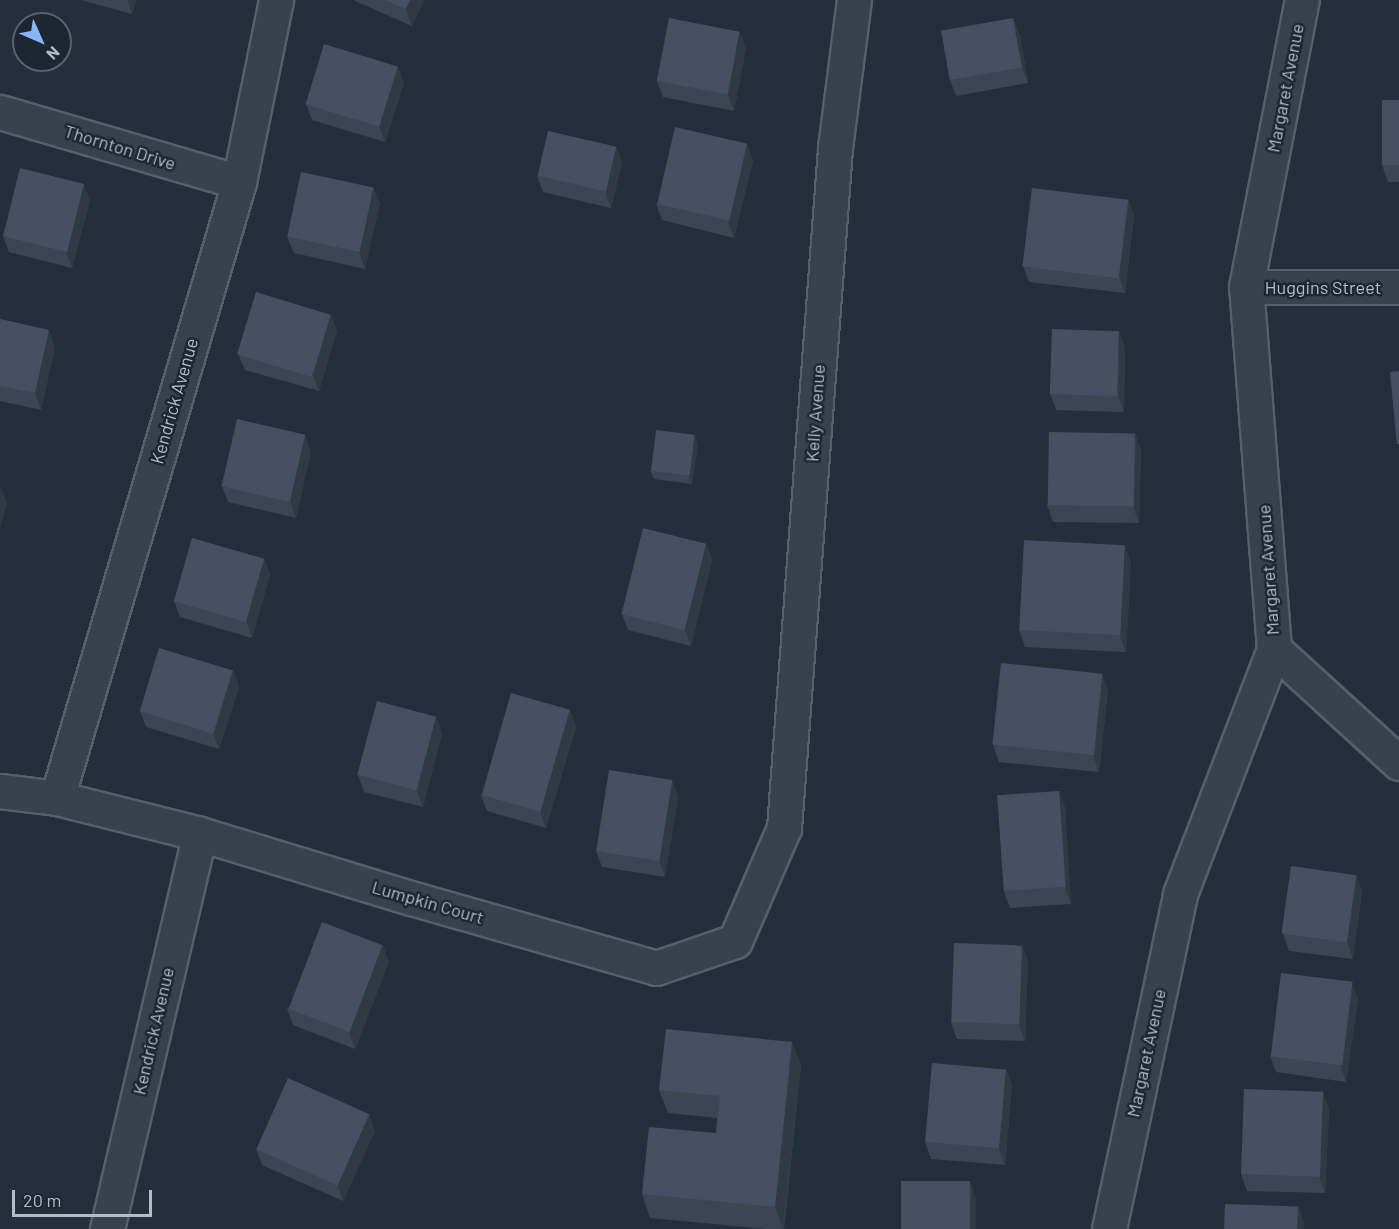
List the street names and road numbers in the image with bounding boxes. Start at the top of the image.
street label: Margaret Avenue [1262,22,1308,154]
street label: Thornton Drive [62,120,178,174]
street label: Huggins Street [1265,276,1381,298]
street label: Kendrick Avenue [146,336,202,466]
street label: Kelly Avenue [801,364,829,462]
street label: Margaret Avenue [1253,504,1283,636]
street label: Lumpkin Court [370,876,486,928]
street label: Kendrick Avenue [128,965,178,1097]
street label: Margaret Avenue [1122,987,1170,1119]

